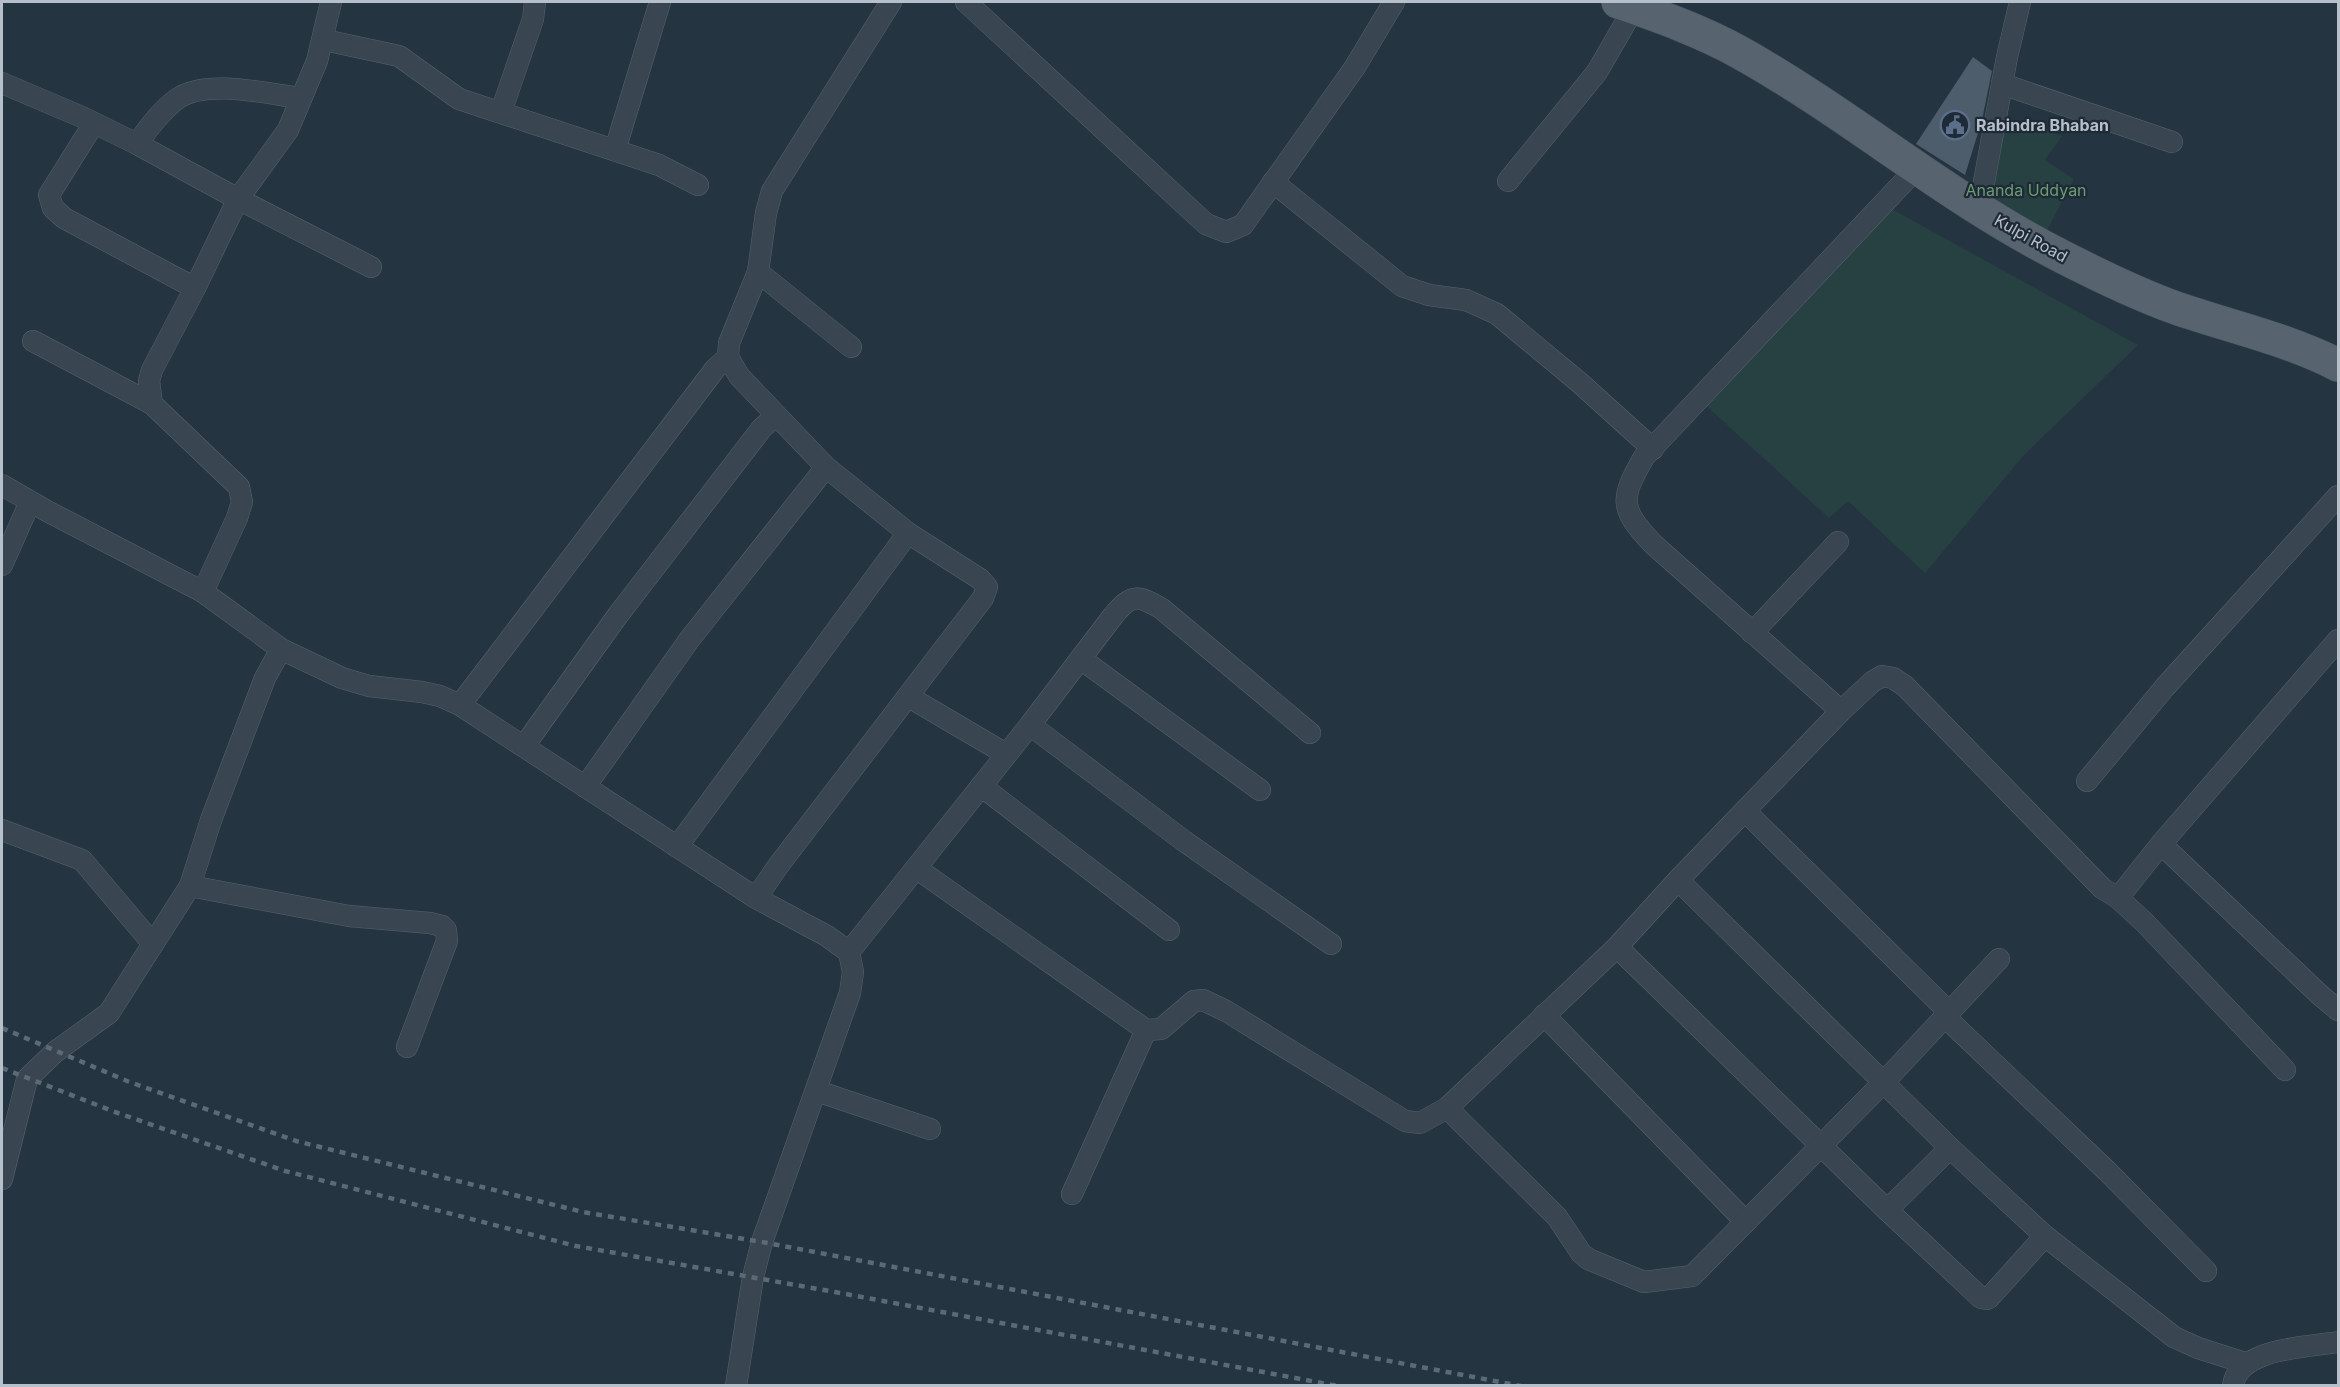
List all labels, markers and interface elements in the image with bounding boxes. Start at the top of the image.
public building icon: Rabindra Bhaban [1939,109,1971,141]
place label: Rabindra Bhaban [1976,115,2109,135]
park label: Ananda Uddyan [1965,180,2087,200]
street label: Kulpi Road [1991,210,2071,266]

